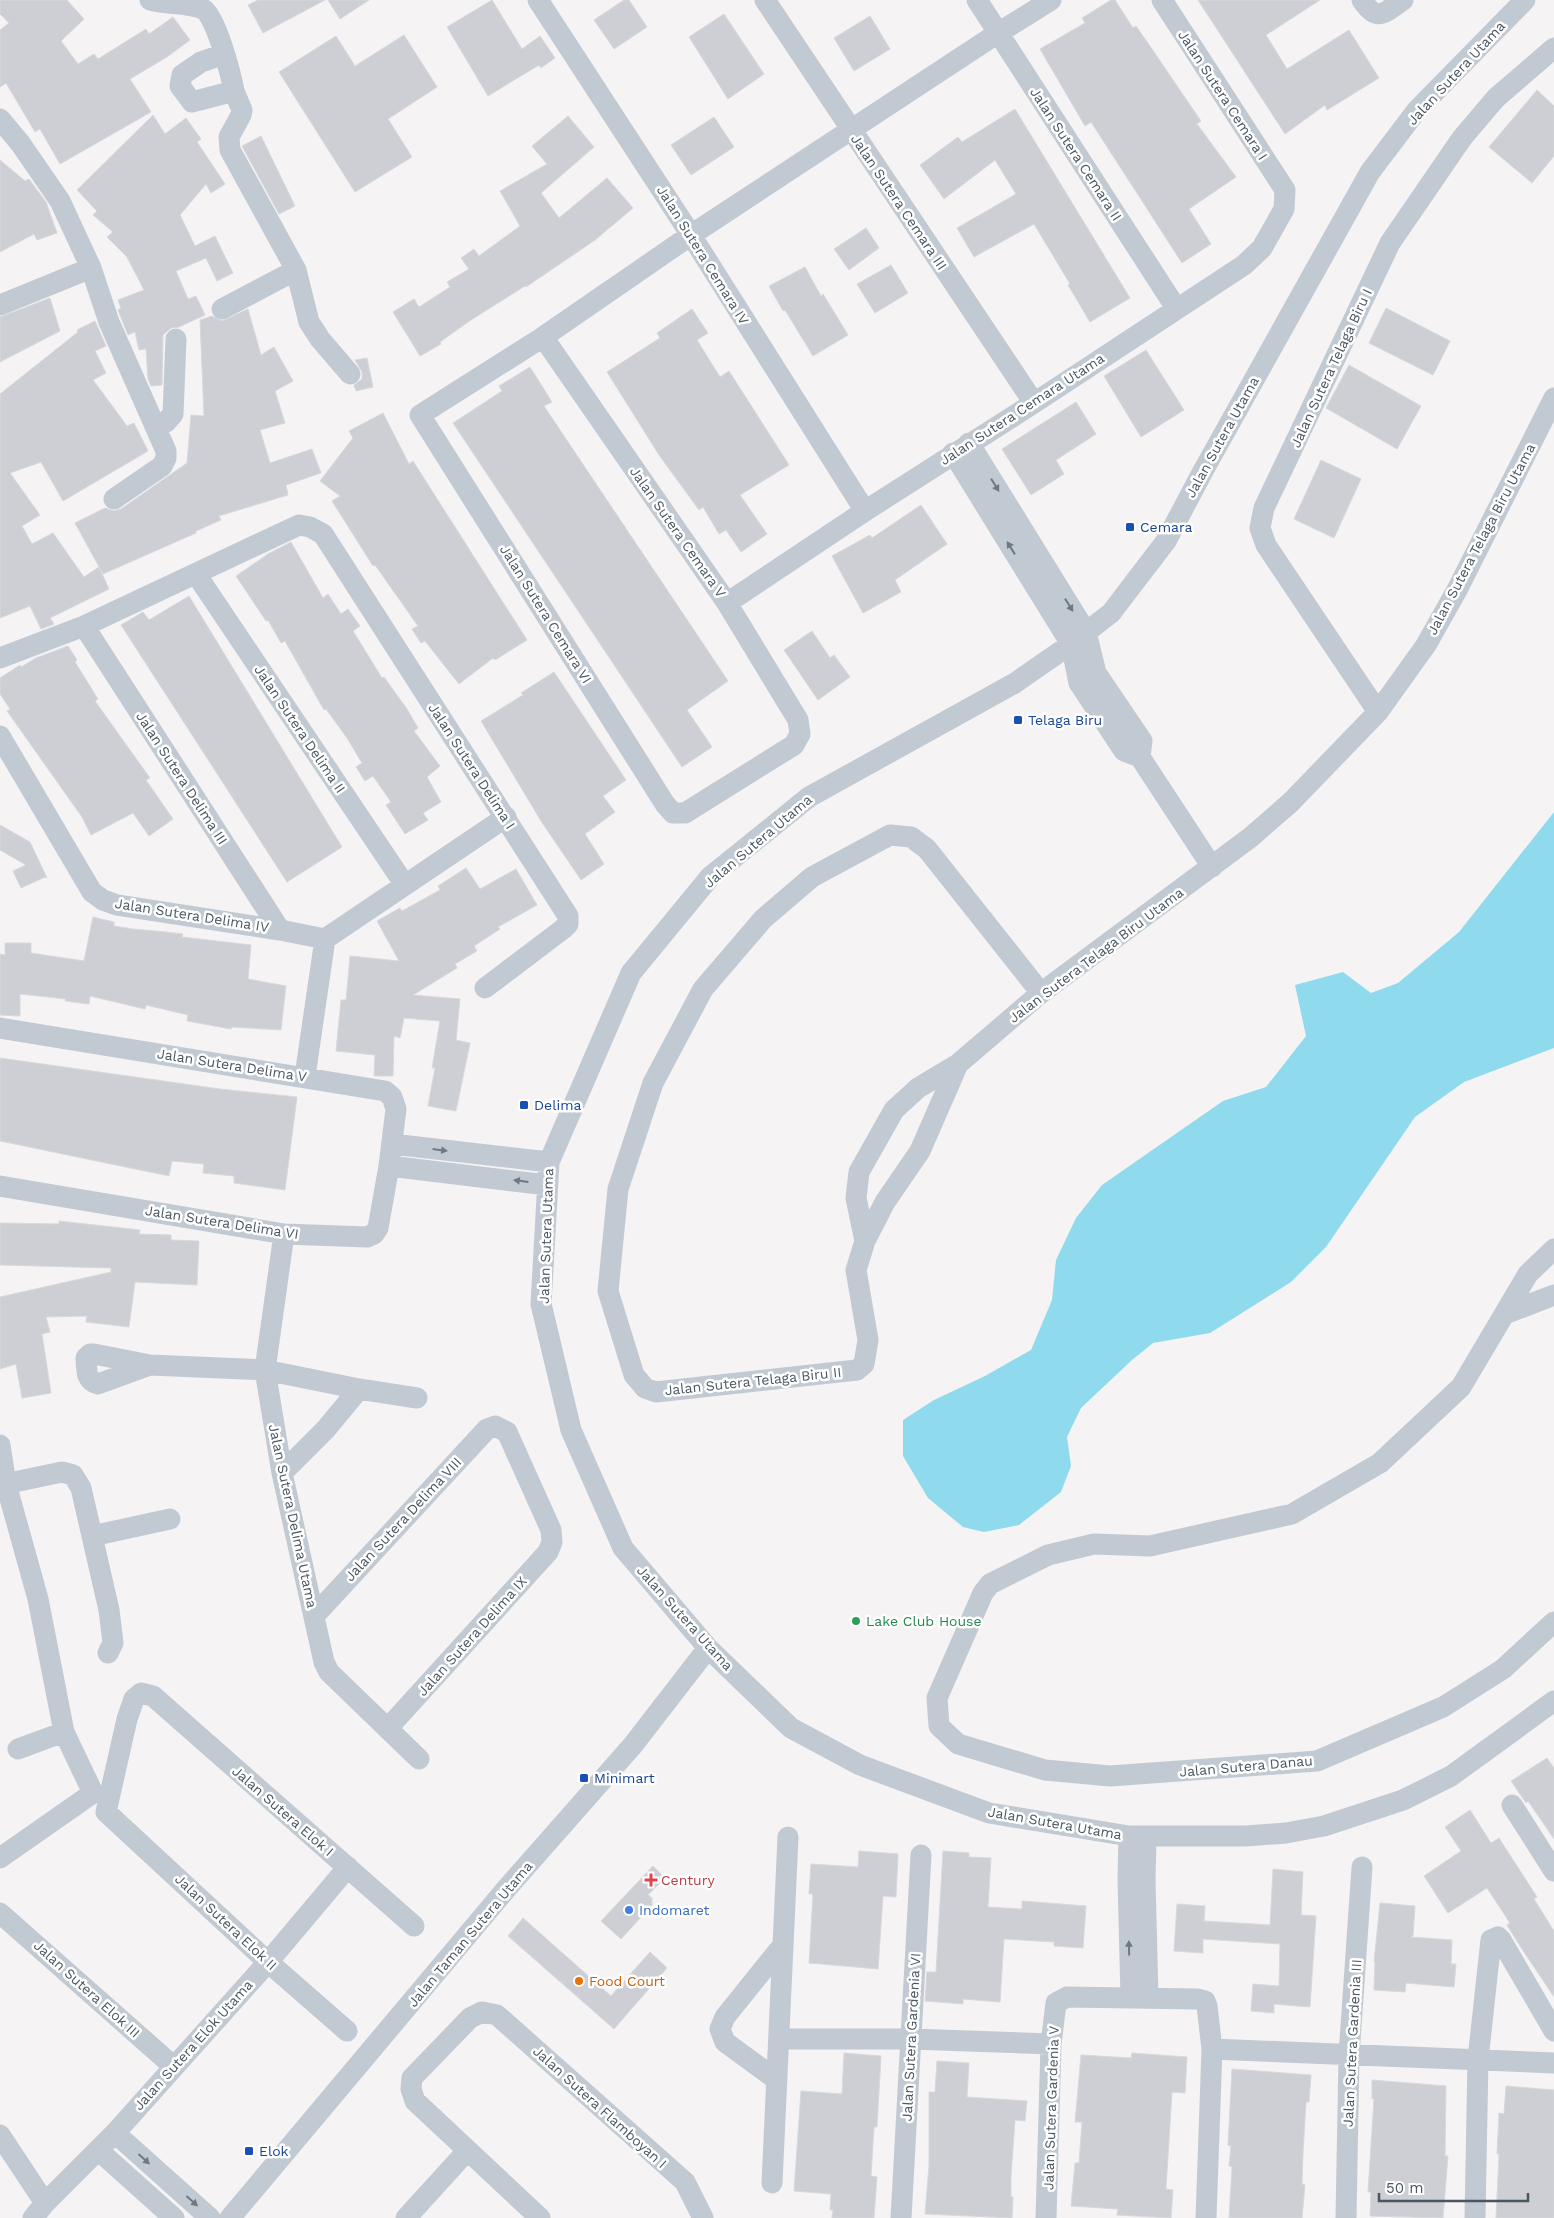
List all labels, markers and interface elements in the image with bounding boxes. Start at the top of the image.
street label: Jalan Sutera Utama [1404,18,1508,128]
street label: Jalan Sutera Cemara I [1175,27,1271,163]
street label: Jalan Sutera Cemara II [1027,84,1125,224]
street label: Jalan Sutera Cemara III [848,131,950,273]
street label: Jalan Sutera Cemara IV [654,183,752,327]
street label: Jalan Sutera Telaga Biru I [1287,286,1375,450]
street label: Jalan Sutera Cemara Utama [937,350,1107,468]
street label: Jalan Sutera Utama [1182,374,1262,500]
street label: Jalan Sutera Telaga Biru Utama [1424,441,1538,637]
street label: Jalan Sutera Cemara V [627,463,729,601]
one-way arrow [990,478,999,491]
place label: Cemara [1140,519,1192,535]
marker: Cemara [1124,521,1136,533]
one-way arrow [1007,541,1016,555]
street label: Jalan Sutera Cemara VI [497,542,595,686]
one-way arrow [1064,598,1073,611]
street label: Jalan Sutera Delima II [251,662,349,796]
street label: Jalan Sutera Delima I [425,700,519,832]
street label: Jalan Sutera Delima III [133,709,231,847]
place label: Telaga Biru [1028,712,1102,728]
marker: Telaga Biru [1012,714,1024,726]
street label: Jalan Sutera Utama [701,791,815,891]
street label: Jalan Sutera Telaga Biru Utama [1006,884,1186,1026]
street label: Jalan Sutera Delima IV [114,895,270,935]
street label: Jalan Sutera Delima V [156,1045,308,1085]
place label: Delima [534,1097,582,1113]
marker: Delima [518,1099,530,1111]
one-way arrow [433,1146,449,1154]
street label: Jalan Sutera Utama [536,1168,556,1304]
one-way arrow [513,1177,529,1185]
street label: Jalan Sutera Delima VI [144,1202,300,1242]
street label: Jalan Sutera Telaga Biru II [664,1364,842,1398]
street label: Jalan Sutera Delima Utama [266,1423,320,1609]
street label: Jalan Sutera Delima VIII [341,1454,465,1584]
street label: Jalan Sutera Utama [634,1562,736,1674]
street label: Jalan Sutera Delima IX [414,1573,530,1699]
place label: Lake Club House [866,1613,982,1629]
marker: Lake Club House [850,1615,862,1627]
street label: Jalan Sutera Danau [1179,1752,1313,1780]
street label: Jalan Sutera Elok I [229,1763,337,1859]
place label: Minimart [594,1770,655,1786]
marker: Minimart [578,1772,590,1784]
street label: Jalan Sutera Utama [987,1803,1123,1843]
street label: Jalan Taman Sutera Utama [404,1858,536,2010]
street label: Jalan Sutera Elok II [172,1871,280,1973]
place label: Century [661,1872,715,1888]
marker: Century [645,1874,657,1886]
place label: Indomaret [639,1902,710,1918]
marker: Indomaret [623,1904,635,1916]
street label: Jalan Sutera Elok III [31,1937,143,2041]
one-way arrow [1125,1940,1133,1956]
street label: Jalan Sutera Gardenia VI [899,1952,923,2122]
street label: Jalan Sutera Gardenia III [1340,1959,1364,2127]
place label: Food Court [589,1973,665,1989]
marker: Food Court [573,1975,585,1987]
street label: Jalan Sutera Elok Utama [130,1977,256,2113]
street label: Jalan Sutera Gardenia V [1040,2026,1062,2190]
street label: Jalan Sutera Flamboyan I [530,2043,670,2171]
place label: Elok [259,2143,289,2159]
marker: Elok [243,2145,255,2157]
one-way arrow [137,2153,150,2164]
scale bar [1379,2170,1528,2202]
text: 50 m [1386,2179,1423,2197]
one-way arrow [185,2195,197,2207]

